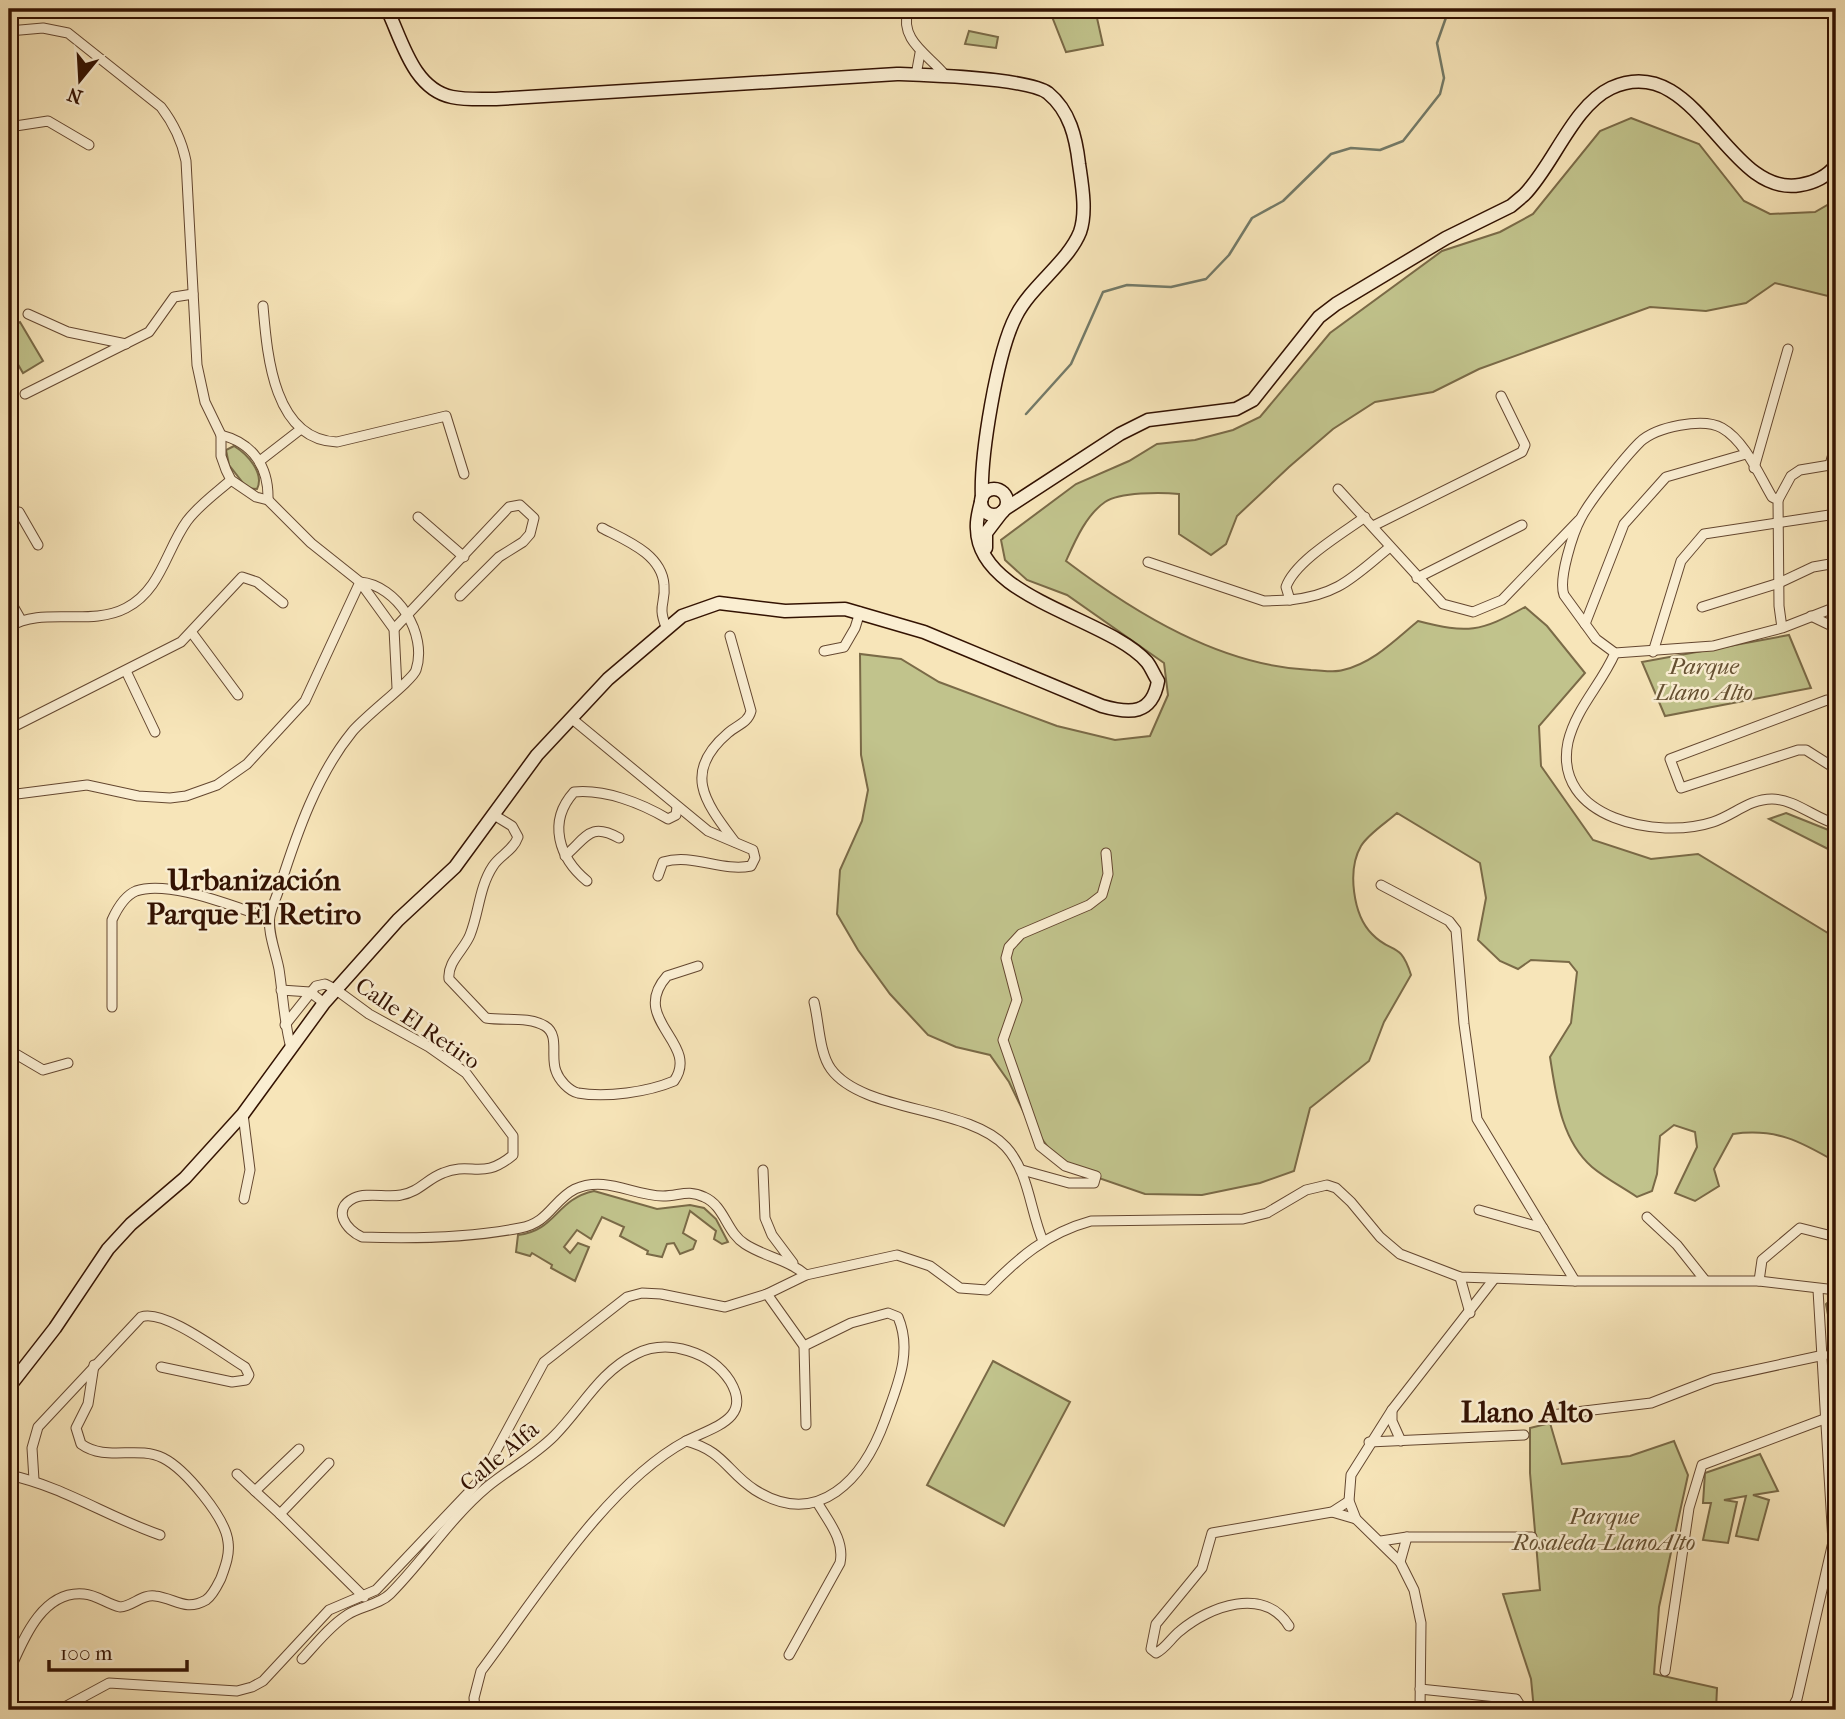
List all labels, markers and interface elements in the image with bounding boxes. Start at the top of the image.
north arrow [46,46,116,116]
text: N [64,82,85,108]
park label: Parque Llano Alto [1653,653,1753,706]
district label: Urbanización Parque El Retiro [147,863,361,932]
street label: Calle El Retiro [350,972,485,1075]
district label: Llano Alto [1461,1395,1593,1430]
street label: Calle Alfa [454,1415,544,1497]
park label: Parque Rosaleda-LlanoAlto [1510,1503,1696,1556]
scale bar [49,1628,187,1672]
text: 100 m [60,1641,113,1665]

